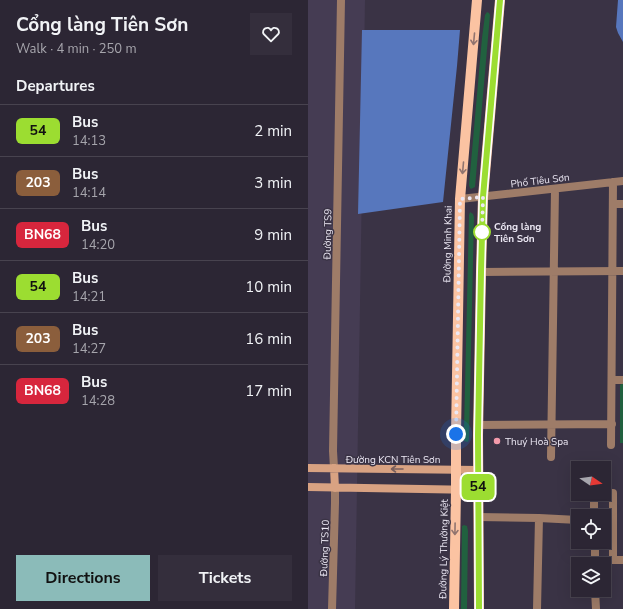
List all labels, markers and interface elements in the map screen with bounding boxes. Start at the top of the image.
text: Cổng làng Tiên Sơn [16,12,188,38]
button: heart [250,13,292,55]
one-way arrow [470,32,478,45]
text: Walk · 4 min · 250 m [16,40,137,58]
text: Departures [16,76,95,96]
text: Bus [72,112,98,132]
text: 54 [30,121,46,140]
text: 2 min [254,121,292,141]
text: 14:13 [72,132,106,150]
one-way arrow [459,161,466,174]
text: Bus [72,164,98,184]
street label: Phố Tiêu Sơn [510,170,570,192]
text: 203 [25,173,51,192]
text: 3 min [254,173,292,193]
text: 14:14 [72,184,106,202]
street label: Đường Minh Khai [440,205,456,284]
street label: Đường TS9 [321,209,335,260]
text: Bus [81,216,107,236]
place label: Cổng làng Tiên Sơn [494,220,541,246]
marker: Cổng làng Tiên Sơn [473,223,491,241]
text: BN68 [24,225,61,244]
text: 9 min [254,225,292,245]
text: 14:20 [81,236,115,254]
text: Bus [72,268,98,288]
text: 54 [30,277,46,296]
text: 10 min [245,277,292,297]
text: 14:21 [72,288,106,306]
text: Bus [72,320,98,340]
text: 203 [25,329,51,348]
text: 16 min [245,329,292,349]
text: 14:27 [72,340,106,358]
text: Bus [81,372,107,392]
text: BN68 [24,381,61,400]
text: 17 min [245,381,292,401]
text: 14:28 [81,392,115,410]
your location [446,424,466,444]
place label: Thuý Hoà Spa [505,435,568,449]
marker: Thuý Hoà Spa [492,436,502,446]
street label: Đường KCN Tiên Sơn [345,453,440,467]
north arrow [571,461,611,501]
map controls [571,461,611,597]
one-way arrow [391,465,404,473]
line badge: 54 [460,474,496,500]
text: 54 [470,477,486,496]
street label: Đường Lý Thường Kiệt [436,499,452,600]
button: locate [571,509,611,549]
street label: Đường TS10 [317,519,333,578]
one-way arrow [451,522,459,535]
button: Directions [16,555,150,601]
button: Tickets [158,555,292,601]
button: layers [571,557,611,597]

